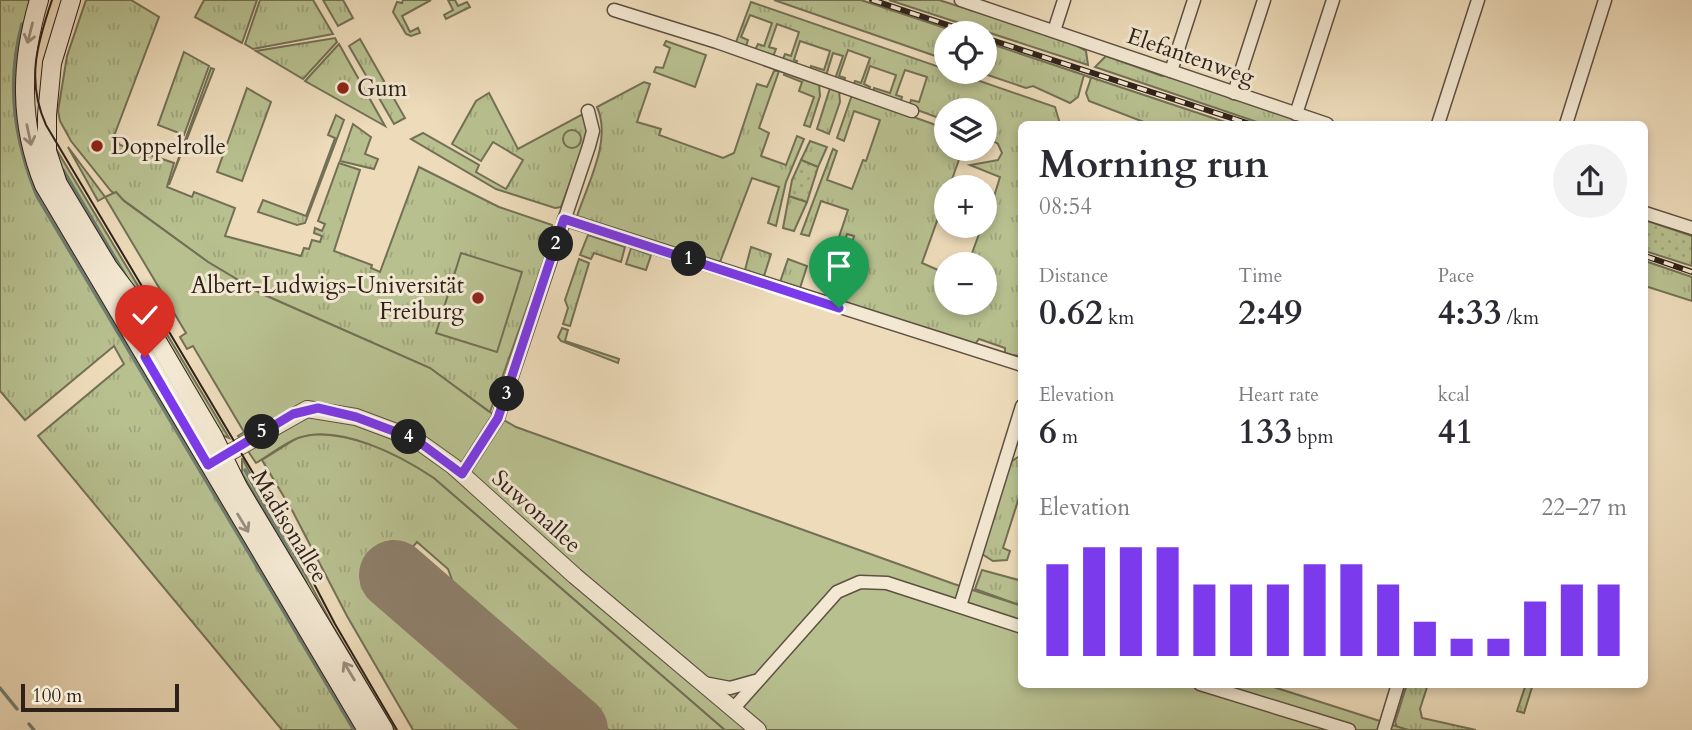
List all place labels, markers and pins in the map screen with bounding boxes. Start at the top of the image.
place label: Gum [357,73,408,104]
marker: Gum [335,80,351,96]
place label: Doppelrolle [111,131,226,162]
marker: Doppelrolle [89,138,105,154]
pin: 2 [538,226,574,262]
pin [809,236,869,308]
pin: 1 [672,242,706,276]
place label: Albert-Ludwigs-Universität Freiburg [191,270,464,327]
pin [115,285,175,357]
marker: Albert-Ludwigs-Universität Freiburg [470,290,486,306]
pin: 3 [490,376,524,412]
pin: 5 [244,414,280,450]
pin: 4 [392,420,426,454]

